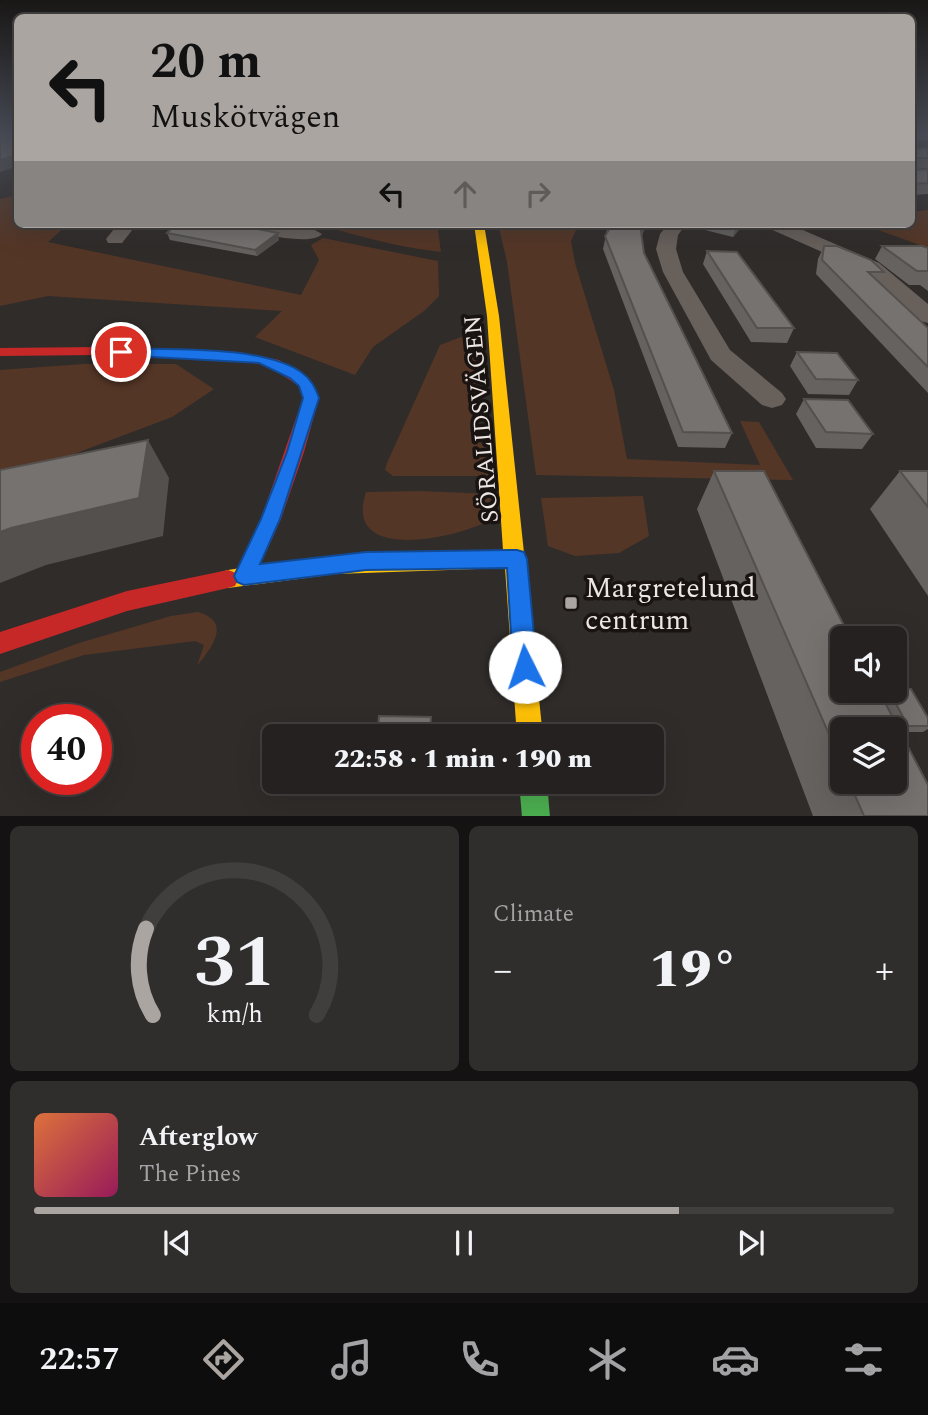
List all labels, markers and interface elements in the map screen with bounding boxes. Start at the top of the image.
text: 20 m [150,25,261,100]
icon: left [35,42,126,133]
text: Muskötvägen [150,93,340,142]
icon: left [373,175,411,213]
icon: ahead [446,175,484,213]
icon: right [519,175,557,213]
street label: SÖRALIDSVÄGEN [455,314,509,524]
pin [91,322,151,382]
icon: arrive [102,333,140,371]
place label: Margretelund centrum [585,567,756,642]
marker: Margretelund centrum [563,595,579,611]
map controls [830,626,907,794]
button: sound [830,626,907,703]
position arrow [488,630,562,704]
speed limit sign: 40 [21,704,112,795]
button: layers [830,717,907,794]
text: 22:58 · 1 min · 190 m [334,739,592,779]
text: Climate [493,897,574,932]
text: 31 [194,908,275,1019]
text: 19° [649,931,738,1010]
text: − [493,942,512,1000]
text: + [875,942,894,1000]
text: km/h [206,995,263,1033]
text: Afterglow [139,1117,258,1157]
text: The Pines [139,1157,241,1192]
icon: previous [158,1224,196,1262]
icon: pause [445,1224,483,1262]
icon: next [732,1224,770,1262]
text: 22:57 [40,1335,120,1384]
icon: directions [199,1335,248,1384]
icon: music [327,1335,376,1384]
icon: phone [455,1335,504,1384]
icon: climate [583,1335,632,1384]
icon: car [711,1335,760,1384]
icon: filters [839,1335,888,1384]

